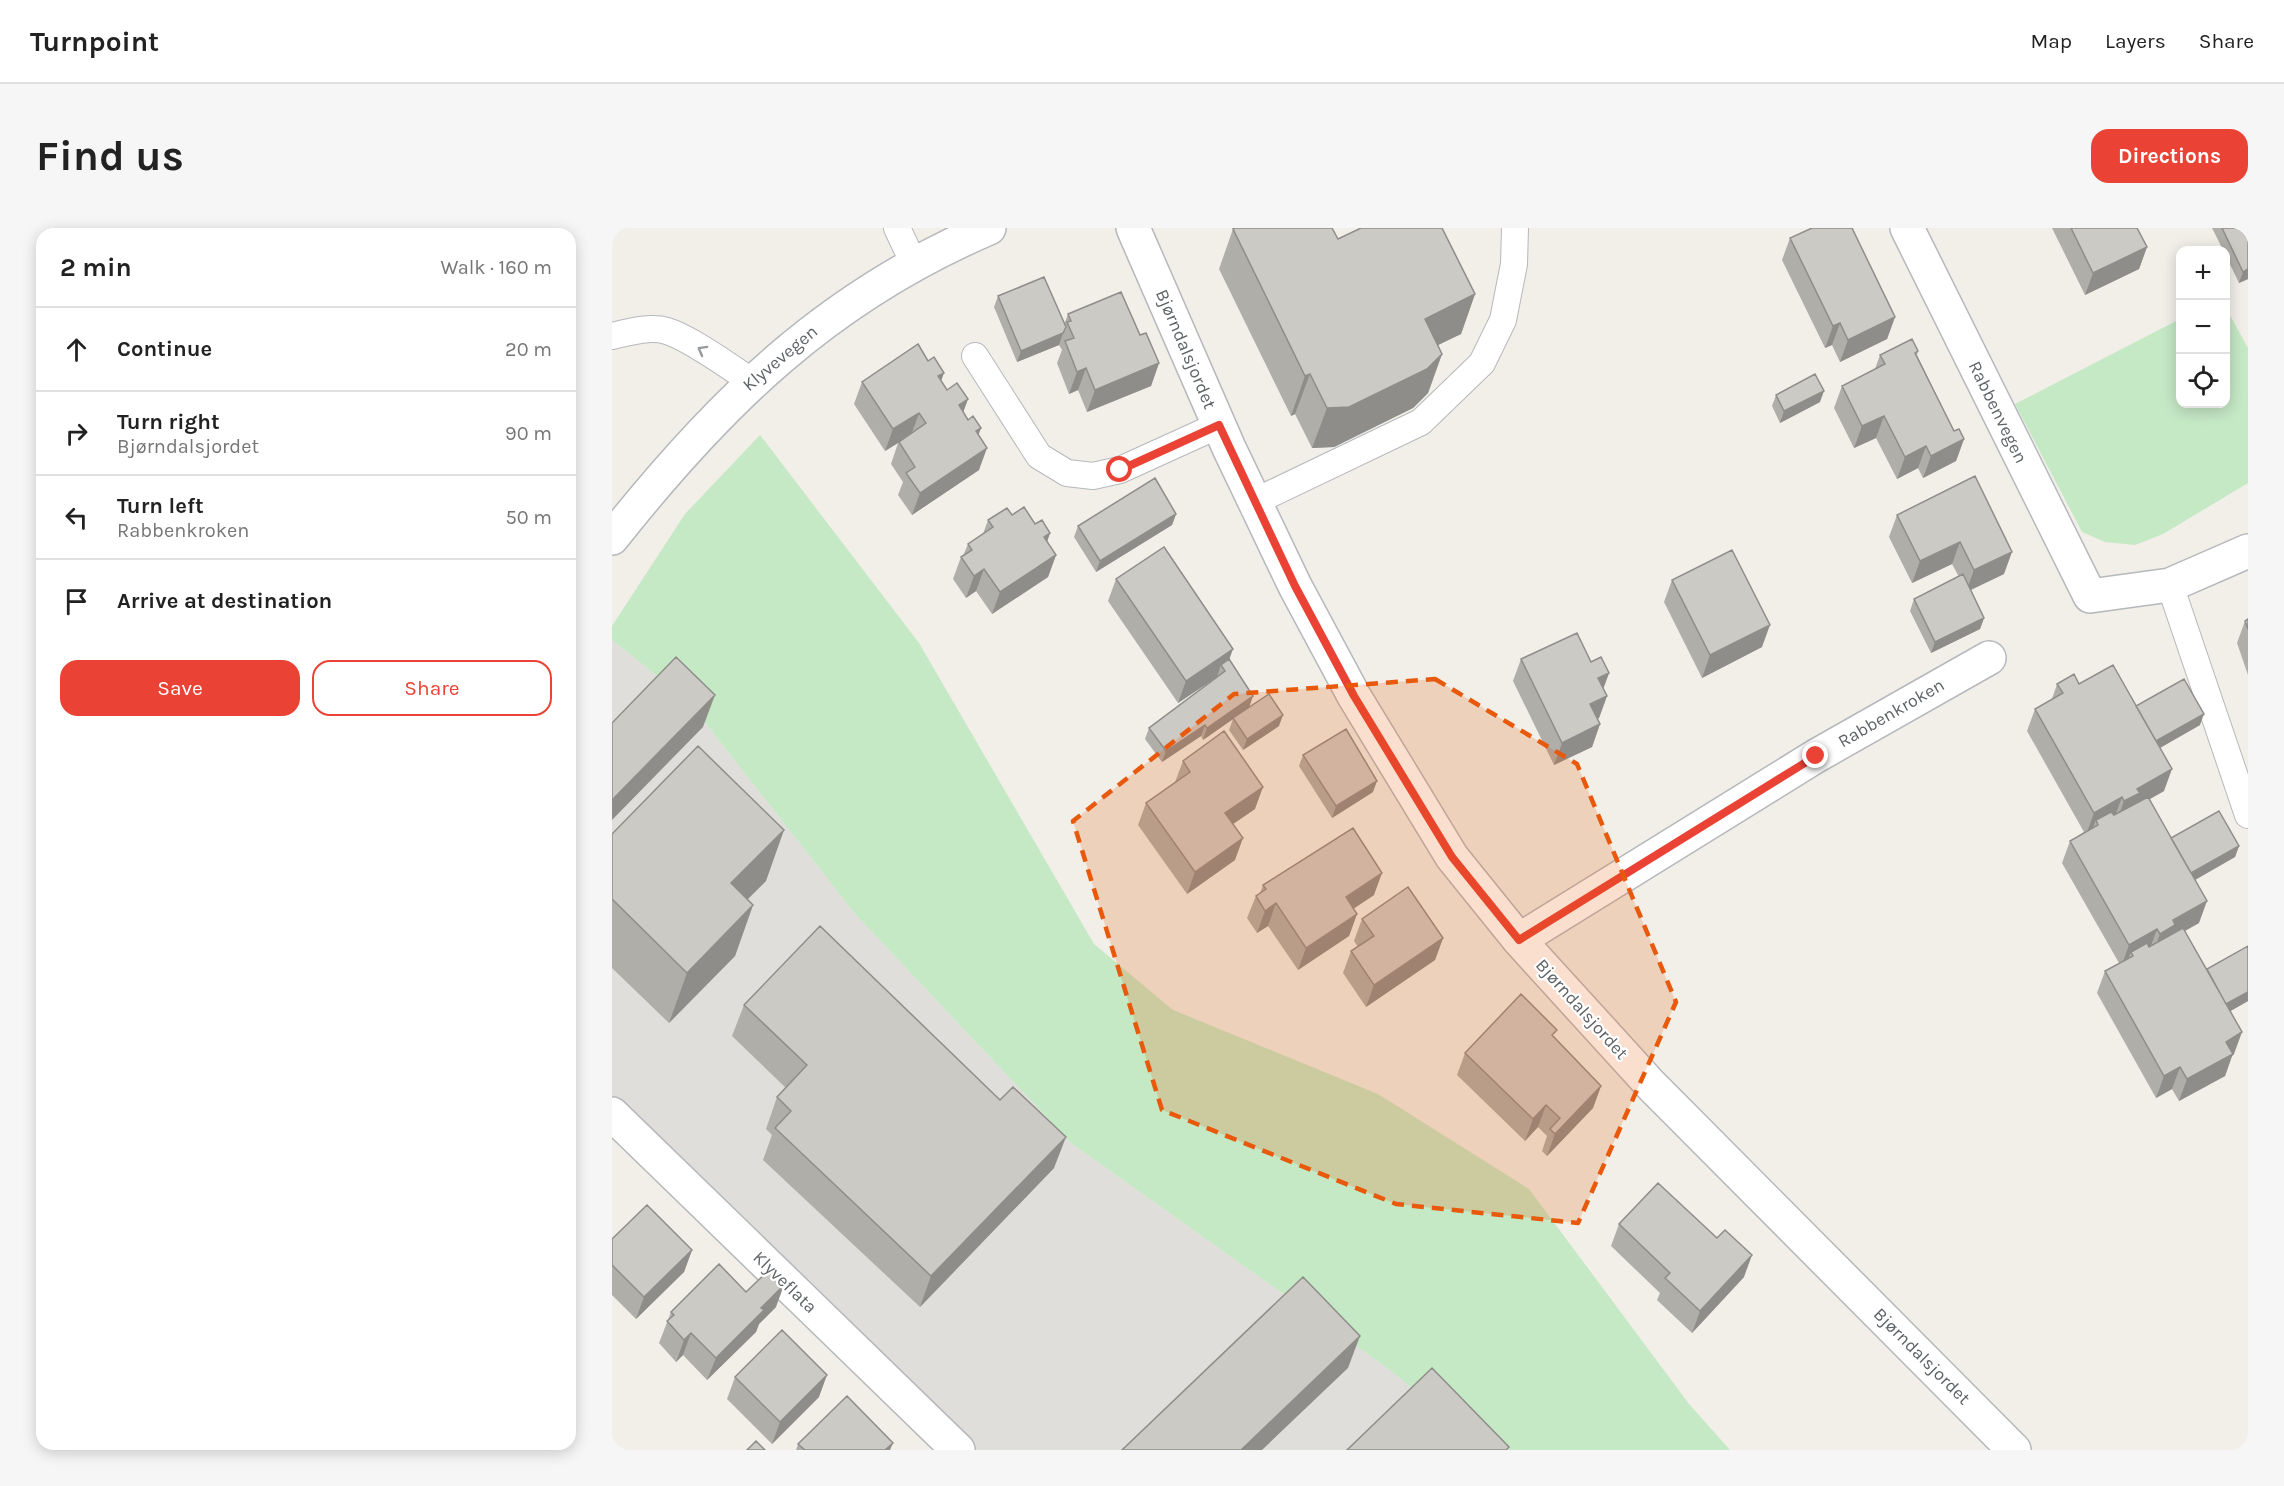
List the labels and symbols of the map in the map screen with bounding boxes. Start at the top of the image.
street label: Bjørndalsjordet [1151,286,1221,412]
street label: Klyvevegen [738,320,822,396]
one-way arrow [698,346,708,357]
street label: Rabbenvegen [1964,357,2032,467]
route start [1106,456,1132,482]
street label: Rabbenkroken [1834,674,1948,752]
route end [1802,742,1828,768]
street label: Bjørndalsjordet [1531,954,1633,1064]
street label: Klyveflata [748,1246,822,1318]
street label: Bjørndalsjordet [1869,1303,1975,1409]

